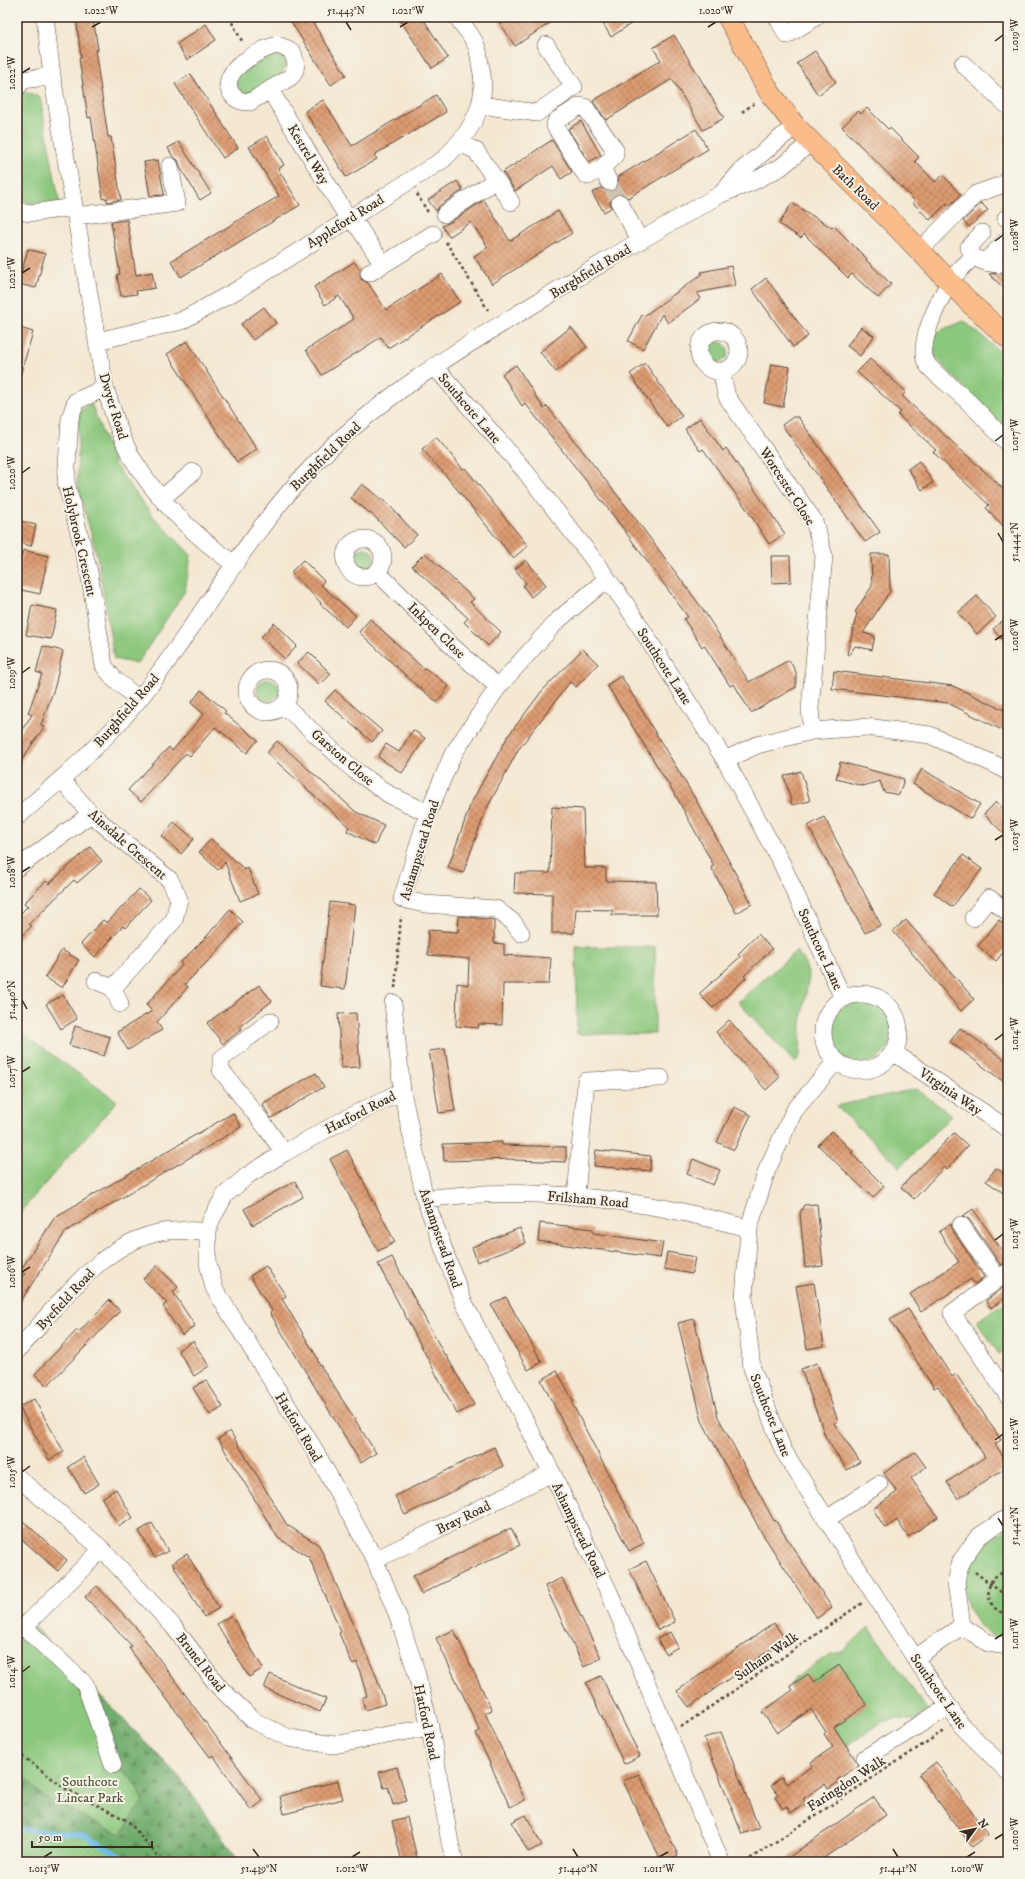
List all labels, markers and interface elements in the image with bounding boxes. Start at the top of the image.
text: 1.022°W [84,5,119,17]
text: 51.443°N [327,5,365,17]
text: 1.021°W [392,5,425,17]
text: 1.020°W [699,5,734,17]
text: 1.019°W [1009,18,1021,51]
text: 1.022°W [6,55,18,90]
street label: Kestrel Way [283,121,333,188]
street label: Bath Road [828,161,883,215]
street label: Appleford Road [303,191,388,253]
text: 1.018°W [1009,218,1021,251]
street label: Burghfield Road [547,240,635,303]
text: 1.021°W [6,256,18,289]
street label: Southcote Lane [434,370,505,448]
street label: Dwyer Road [94,371,132,442]
street label: Burghfield Road [286,418,365,495]
text: 1.017°W [1009,418,1021,451]
street label: Worcester Close [755,443,819,529]
text: 1.020°W [6,455,18,490]
street label: Holybrook Crescent [58,484,101,599]
text: 51.444°N [1009,522,1021,562]
street label: Inkpen Close [403,599,469,663]
text: 1.016°W [1009,618,1021,651]
street label: Southcote Lane [633,625,696,708]
text: 1.019°W [6,656,18,689]
street label: Burghfield Road [90,670,164,751]
street label: Garston Close [307,725,378,790]
street label: Ashampstead Road [396,798,444,903]
street label: Ainsdale Crescent [84,806,171,884]
text: 1.015°W [1009,818,1021,851]
text: 1.018°W [6,855,18,888]
street label: Southcote Lane [793,906,847,993]
text: 51.440°N [6,980,18,1020]
text: 1.014°W [1009,1017,1021,1051]
text: 1.017°W [6,1055,18,1088]
street label: Virginia Way [915,1064,986,1120]
street label: Hatford Road [322,1087,399,1139]
street label: Ashampstead Road [415,1186,466,1291]
street label: Frilsham Road [547,1187,629,1213]
text: 1.013°W [1009,1218,1021,1250]
text: 1.016°W [6,1255,18,1288]
street label: Byefield Road [32,1265,99,1334]
street label: Southcote Lane [745,1371,795,1460]
street label: Hatford Road [270,1390,326,1465]
text: 1.012°W [1009,1417,1021,1450]
text: 1.015°W [6,1455,18,1488]
street label: Ashampstead Road [547,1480,609,1581]
street label: Bray Road [433,1497,494,1539]
text: 51.442°N [1009,1507,1021,1545]
text: 1.011°W [1009,1618,1021,1650]
street label: Sulham Walk [731,1628,802,1685]
street label: Brunel Road [172,1629,229,1696]
street label: Southcote Lane [906,1650,971,1733]
text: 1.014°W [6,1655,18,1689]
street label: Hatford Road [409,1682,443,1762]
street label: Faringdon Walk [804,1752,889,1816]
park label: Southcote Linear Park [56,1773,124,1807]
north arrow [955,1809,995,1849]
text: N [974,1816,991,1832]
text: 1.010°W [1009,1817,1021,1850]
scale bar [32,1823,152,1849]
text: 50 m [38,1830,62,1845]
text: 1.013°W [28,1863,60,1875]
text: 51.439°N [241,1863,278,1875]
text: 1.012°W [336,1863,369,1875]
text: 51.440°N [558,1863,598,1875]
text: 1.011°W [643,1863,675,1875]
text: 51.441°N [879,1863,917,1875]
text: 1.010°W [951,1863,984,1875]

